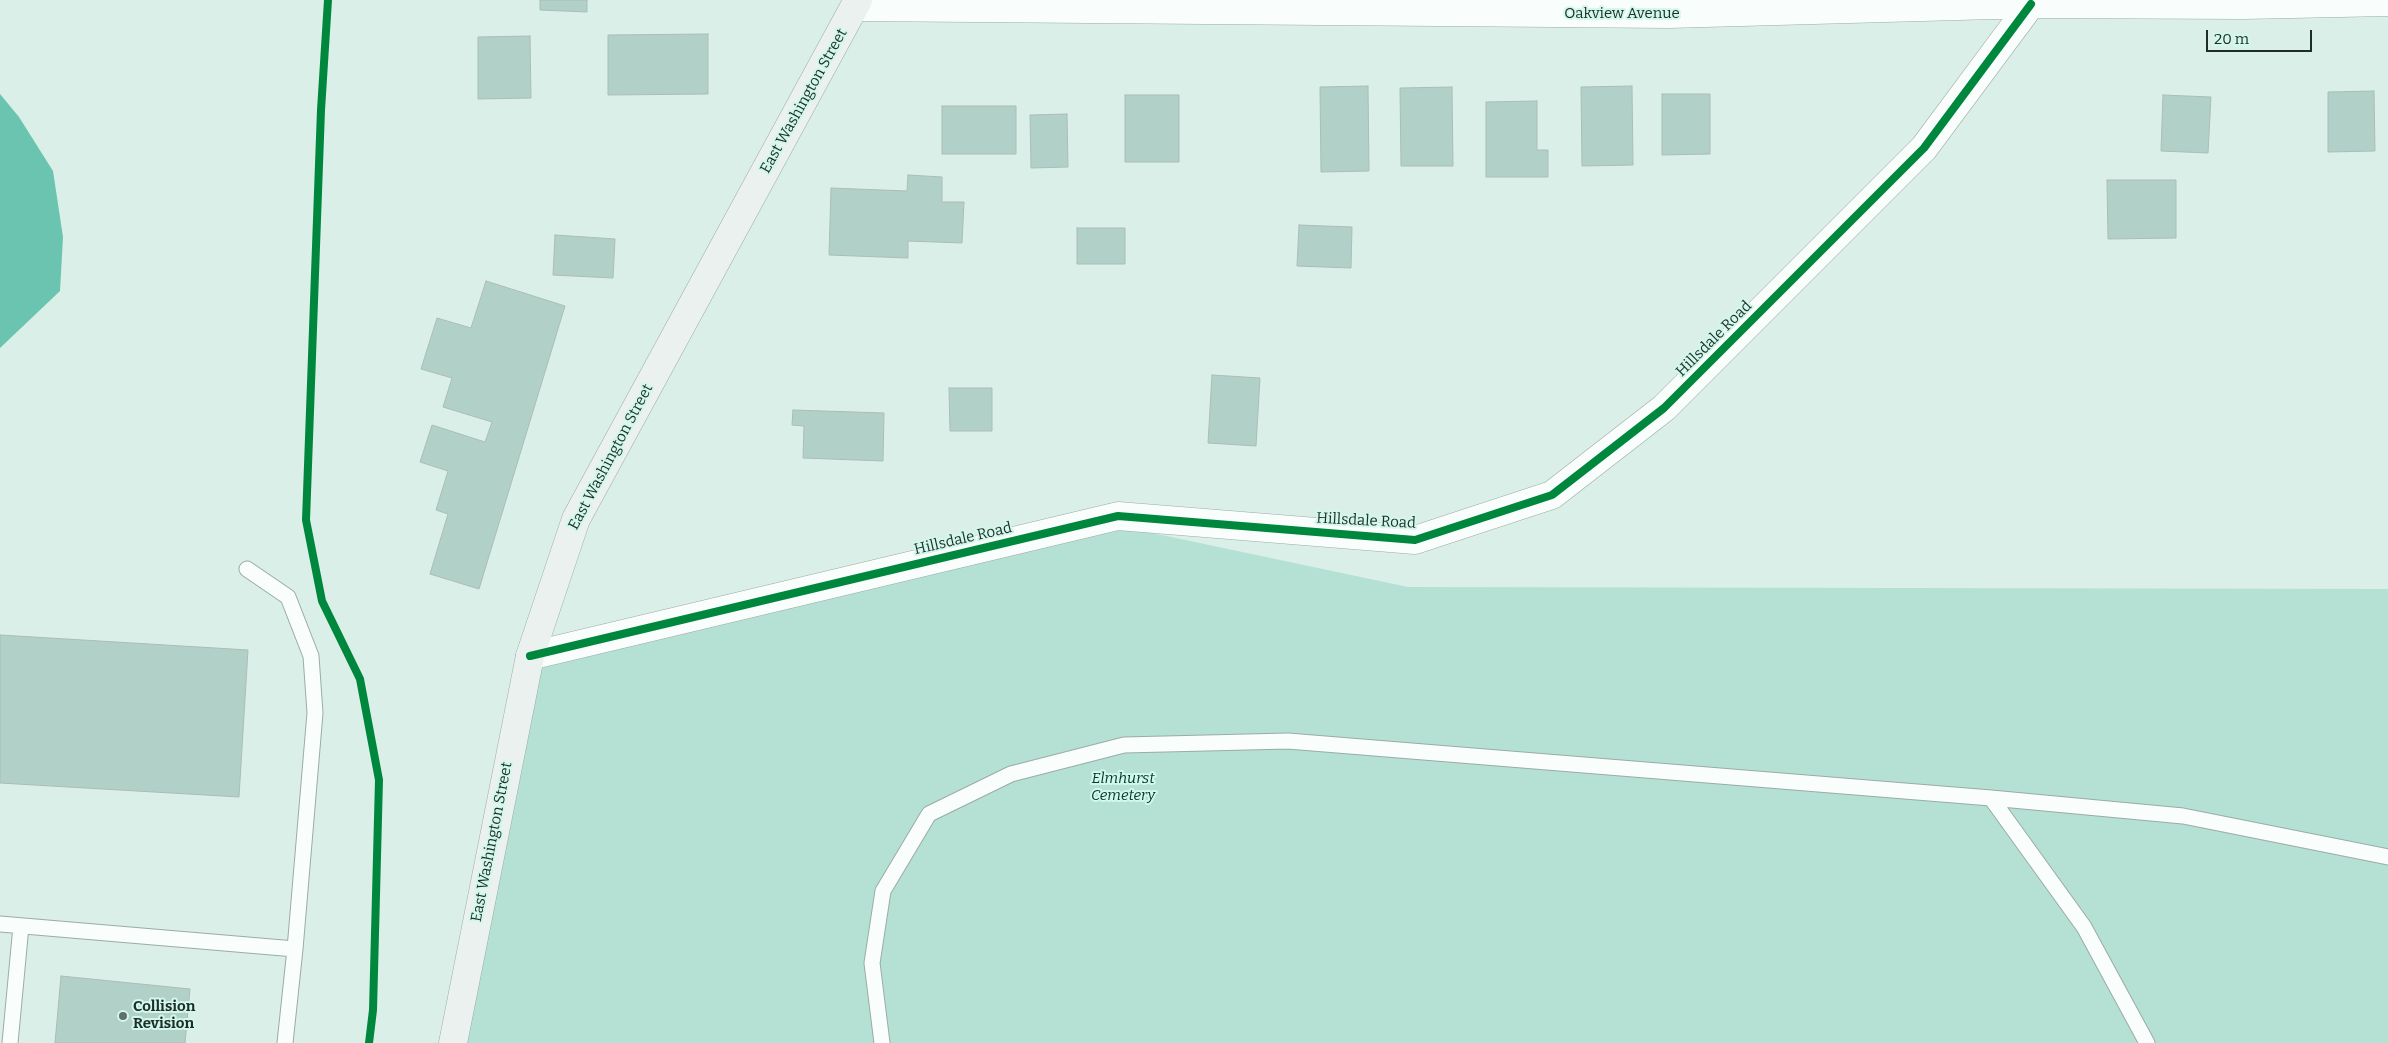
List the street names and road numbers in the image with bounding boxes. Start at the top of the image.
street label: Oakview Avenue [1564,5,1680,23]
street label: East Washington Street [757,26,851,176]
street label: Hillsdale Road [1672,297,1756,381]
street label: East Washington Street [565,381,657,533]
street label: Hillsdale Road [1316,509,1416,533]
street label: Hillsdale Road [912,519,1014,559]
street label: East Washington Street [468,760,516,924]

